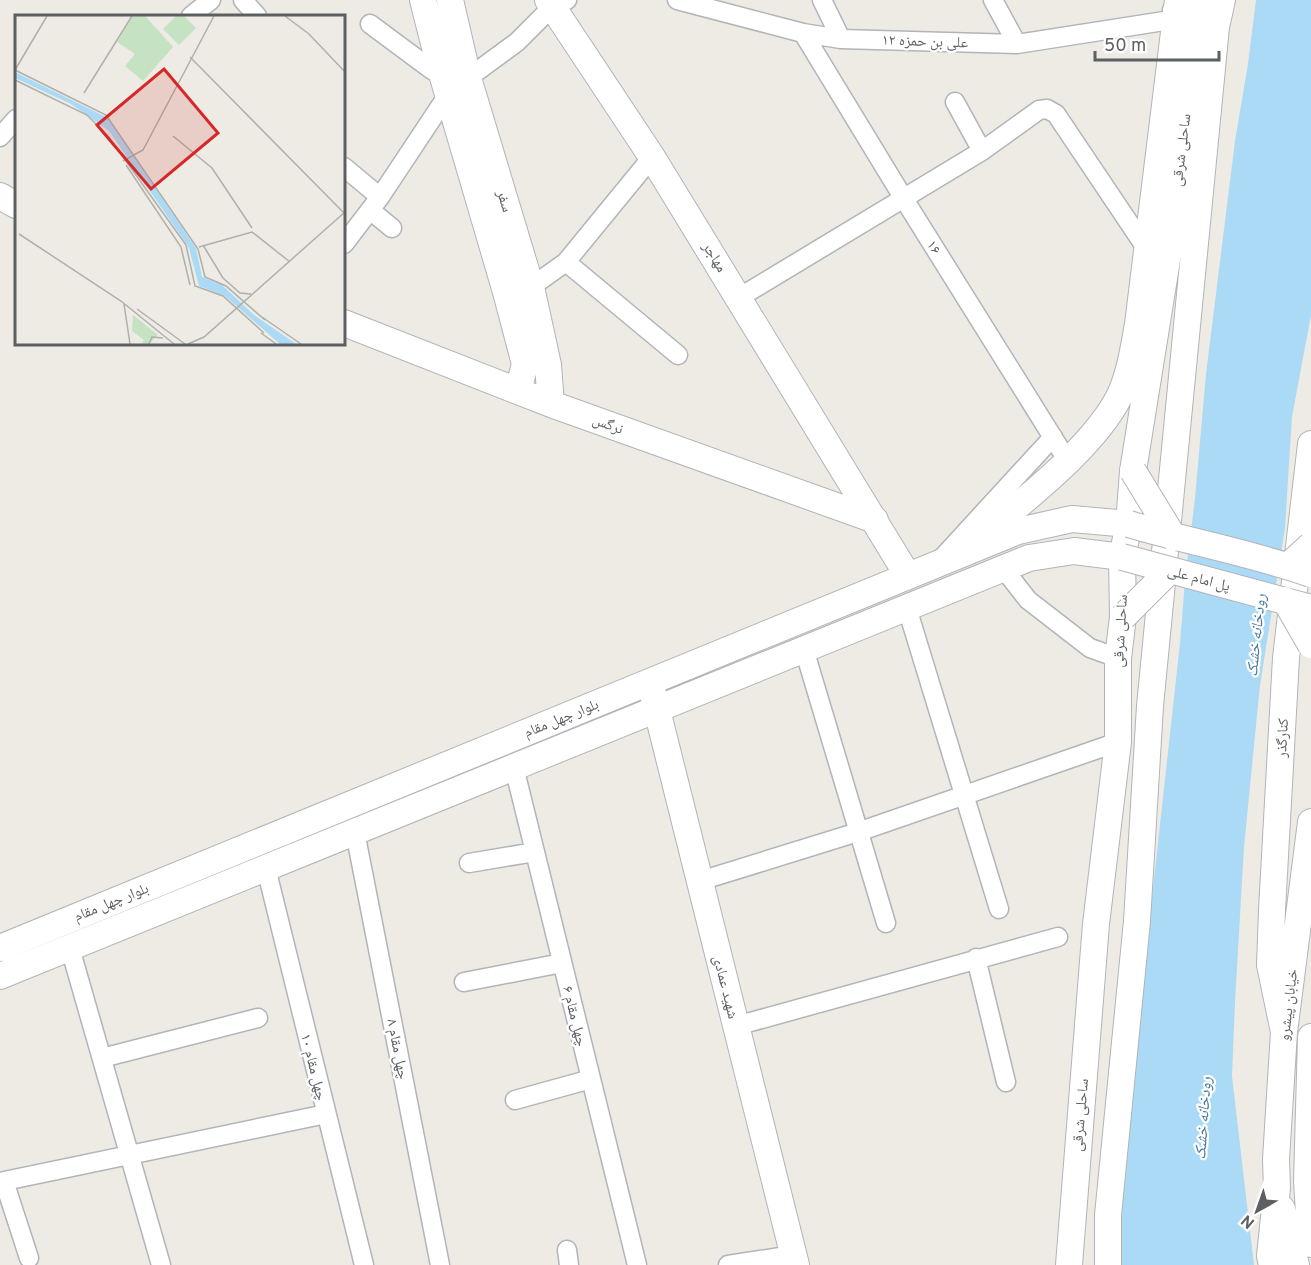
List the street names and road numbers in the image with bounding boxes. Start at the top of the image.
street label: ۱۲ علی بن حمزه [881,31,969,54]
street label: ساحلی شرقی [1169,113,1196,188]
street label: سفر [491,187,516,215]
street label: ۱۶ [921,237,944,259]
street label: مهاجر [697,238,730,277]
street label: نرگس [589,411,626,440]
street label: پل امام علی [1165,562,1232,597]
street label: ساحلی شرقی [1110,594,1133,668]
street label: بلوار چهل مقام [521,696,602,743]
street label: کنارگذر [1273,718,1294,759]
street label: بلوار چهل مقام [71,880,152,927]
street label: شهید عمادی [708,954,742,1021]
street label: خیابان پیشرو [1276,968,1303,1042]
street label: چهل مقام ۶ [557,984,590,1049]
street label: چهل مقام ۸ [381,1017,412,1082]
street label: چهل مقام ۱۰ [295,1032,330,1103]
street label: ساحلی شرقی [1069,1078,1094,1152]

